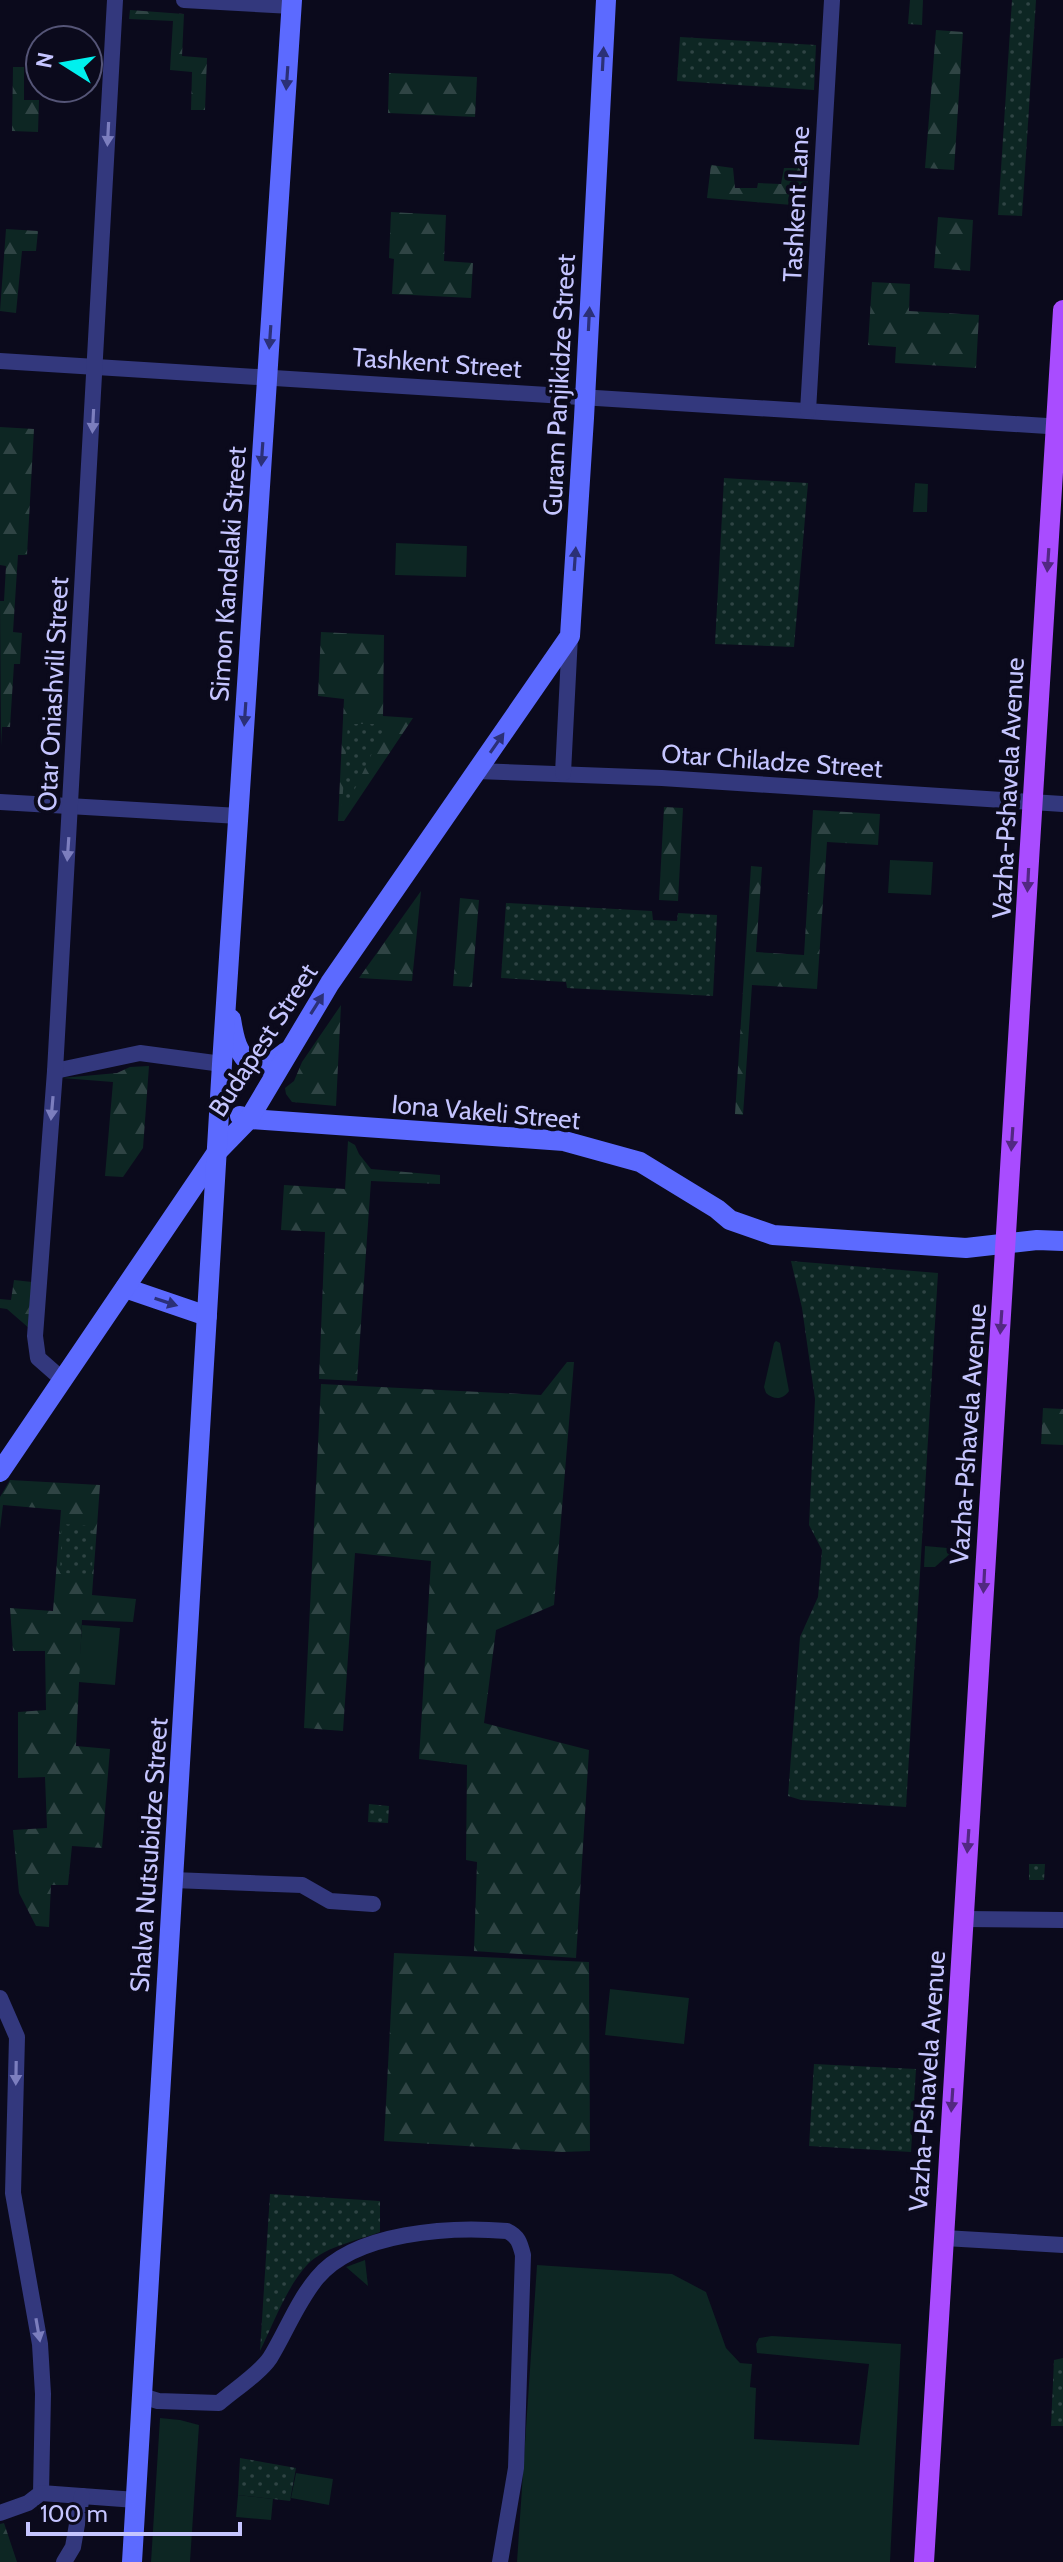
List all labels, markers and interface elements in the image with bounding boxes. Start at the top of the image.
north arrow [24,24,104,104]
one-way arrow [597,46,610,71]
text: N [30,50,60,70]
one-way arrow [280,66,293,91]
one-way arrow [102,122,115,147]
street label: Tashkent Lane [776,125,816,283]
street label: Guram Panjikidze Street [536,253,582,517]
one-way arrow [583,306,596,331]
one-way arrow [263,325,276,350]
street label: Tashkent Street [351,341,523,385]
one-way arrow [86,409,99,434]
one-way arrow [255,442,268,467]
street label: Simon Kandelaki Street [203,445,253,703]
one-way arrow [568,546,581,571]
one-way arrow [1041,548,1054,573]
street label: Otar Oniashvili Street [31,576,75,812]
street label: Vazha-Pshavela Avenue [985,657,1031,919]
one-way arrow [238,702,251,727]
one-way arrow [489,733,504,754]
street label: Otar Chiladze Street [660,737,884,785]
one-way arrow [61,837,74,862]
one-way arrow [1021,868,1034,893]
street label: Budapest Street [202,957,324,1122]
one-way arrow [310,993,324,1015]
street label: Iona Vakeli Street [390,1088,582,1136]
one-way arrow [45,1096,58,1121]
one-way arrow [1005,1127,1018,1152]
one-way arrow [154,1296,178,1309]
street label: Vazha-Pshavela Avenue [943,1302,993,1566]
one-way arrow [994,1310,1007,1335]
one-way arrow [978,1569,991,1594]
street label: Shalva Nutsubidze Street [123,1716,175,1994]
one-way arrow [962,1829,975,1854]
street label: Vazha-Pshavela Avenue [902,1949,952,2213]
one-way arrow [10,2061,22,2086]
one-way arrow [945,2088,958,2113]
one-way arrow [32,2318,45,2343]
scale bar [28,2486,240,2536]
text: 100 m [40,2499,108,2528]

